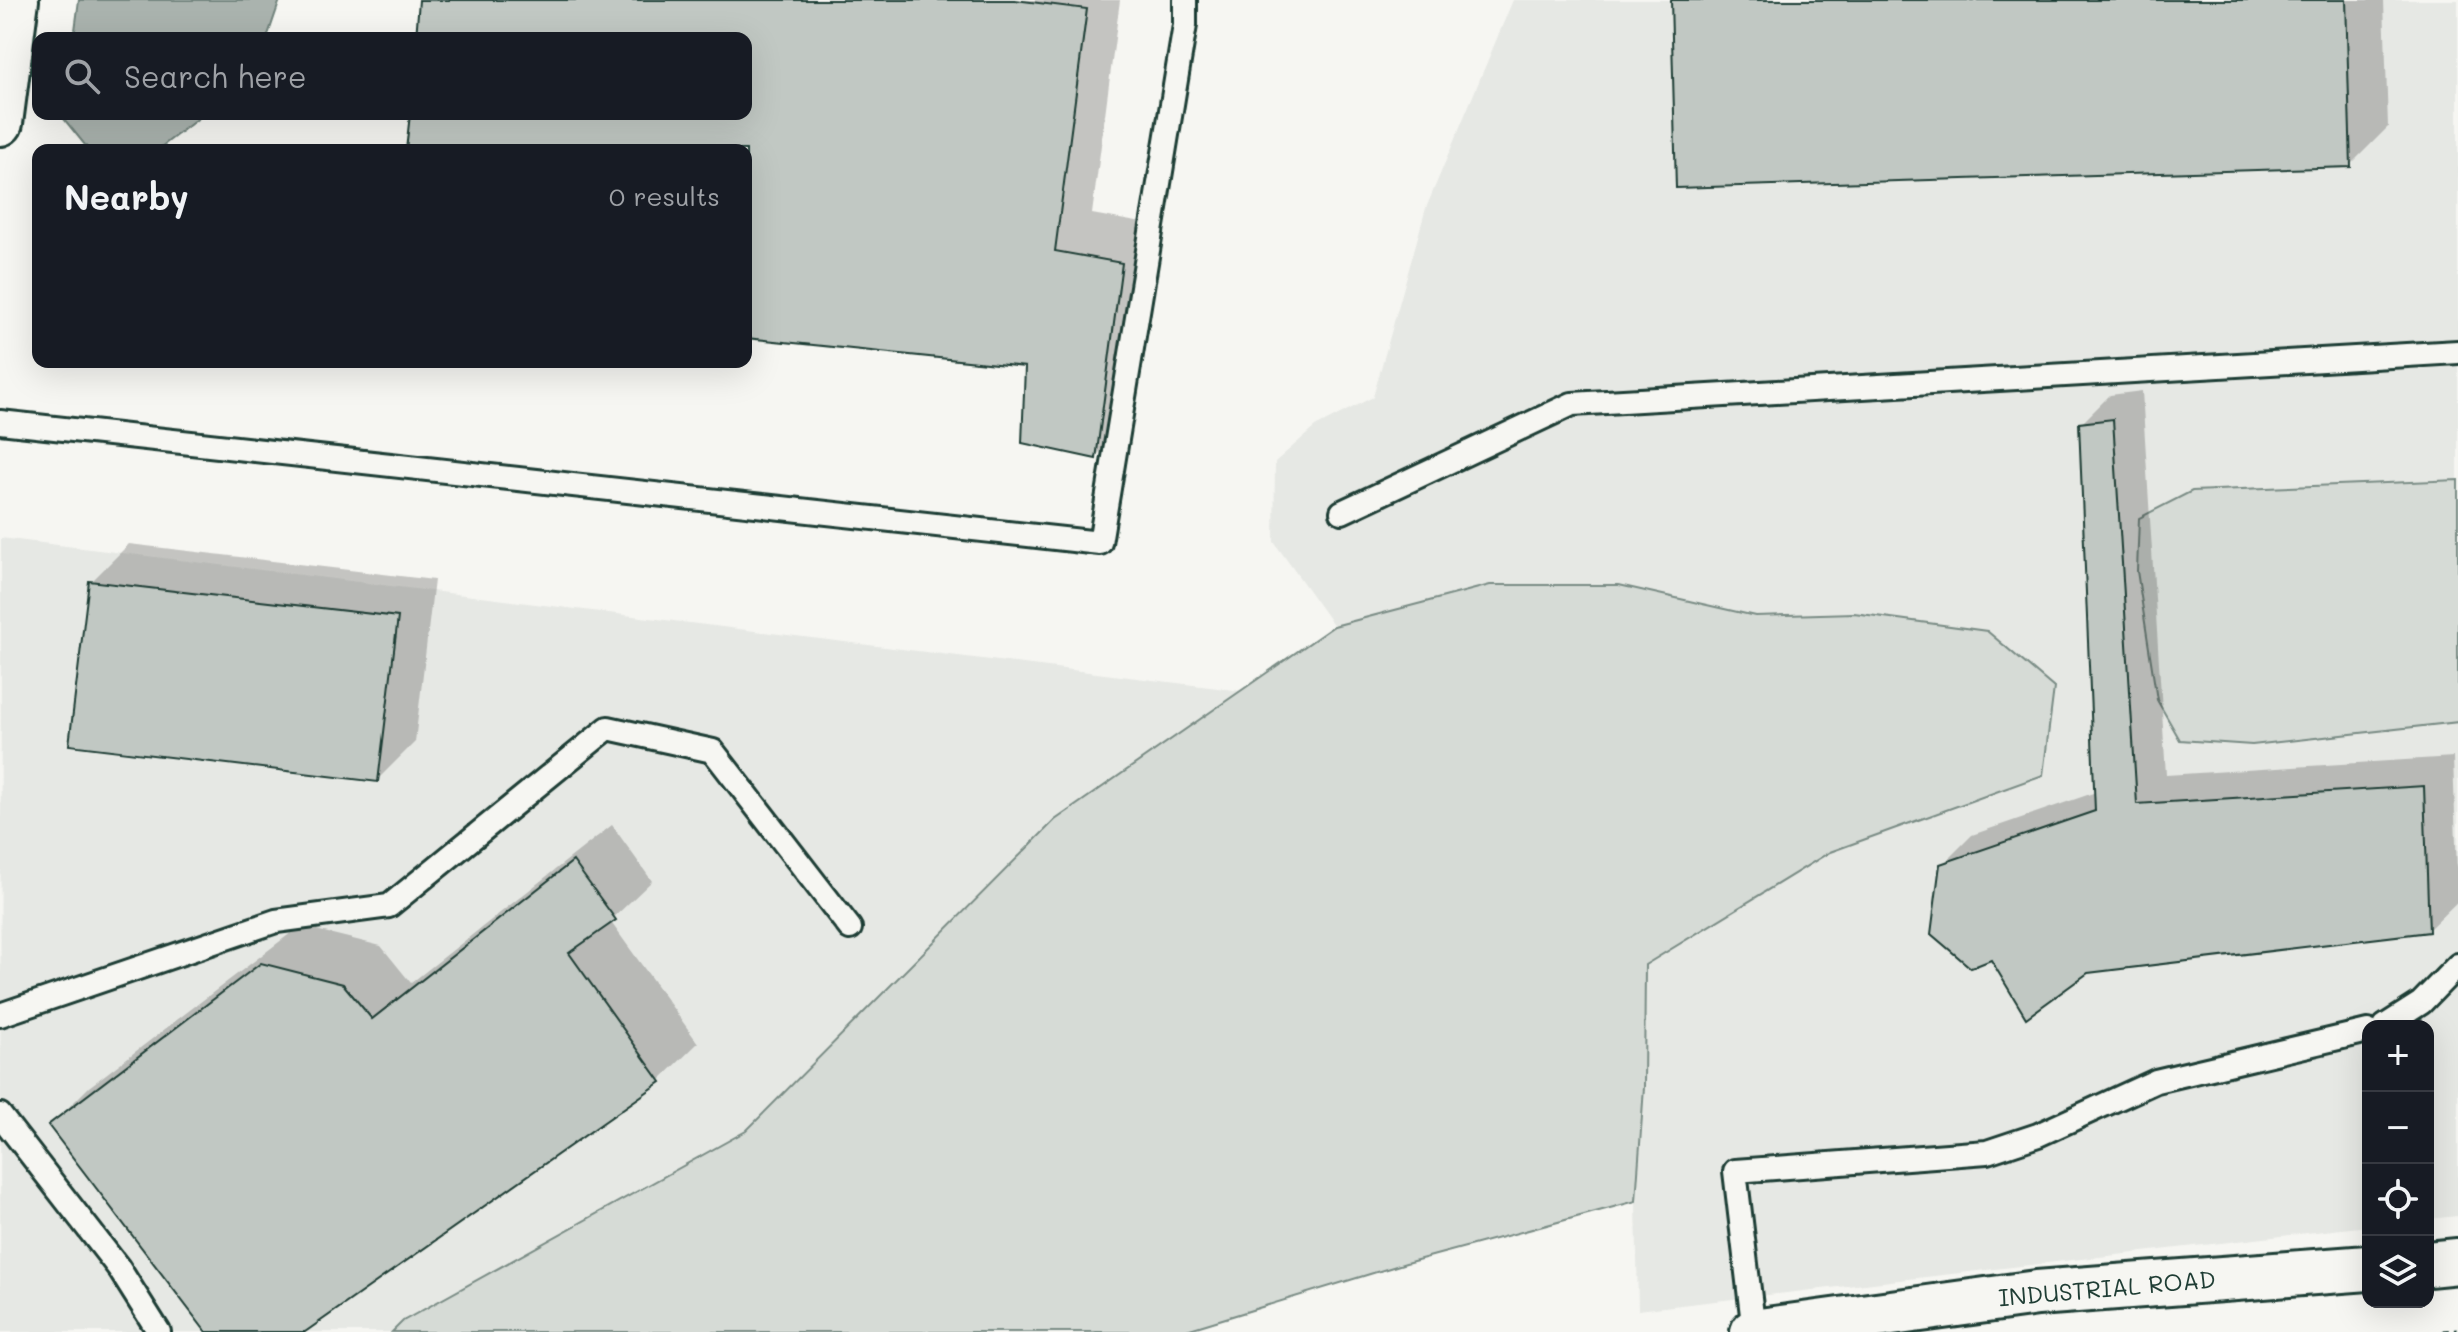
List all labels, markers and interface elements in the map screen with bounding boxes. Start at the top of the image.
search box [32,32,752,120]
icon: search [60,54,104,98]
text: Search here [124,56,307,96]
text: Nearby [64,174,189,219]
text: 0 results [609,179,720,213]
map controls [2362,1020,2434,1308]
button: + [2362,1020,2434,1092]
button: − [2362,1092,2434,1164]
button: locate [2362,1164,2434,1236]
button: layers [2362,1236,2434,1308]
street label: INDUSTRIAL ROAD [1997,1263,2217,1312]

